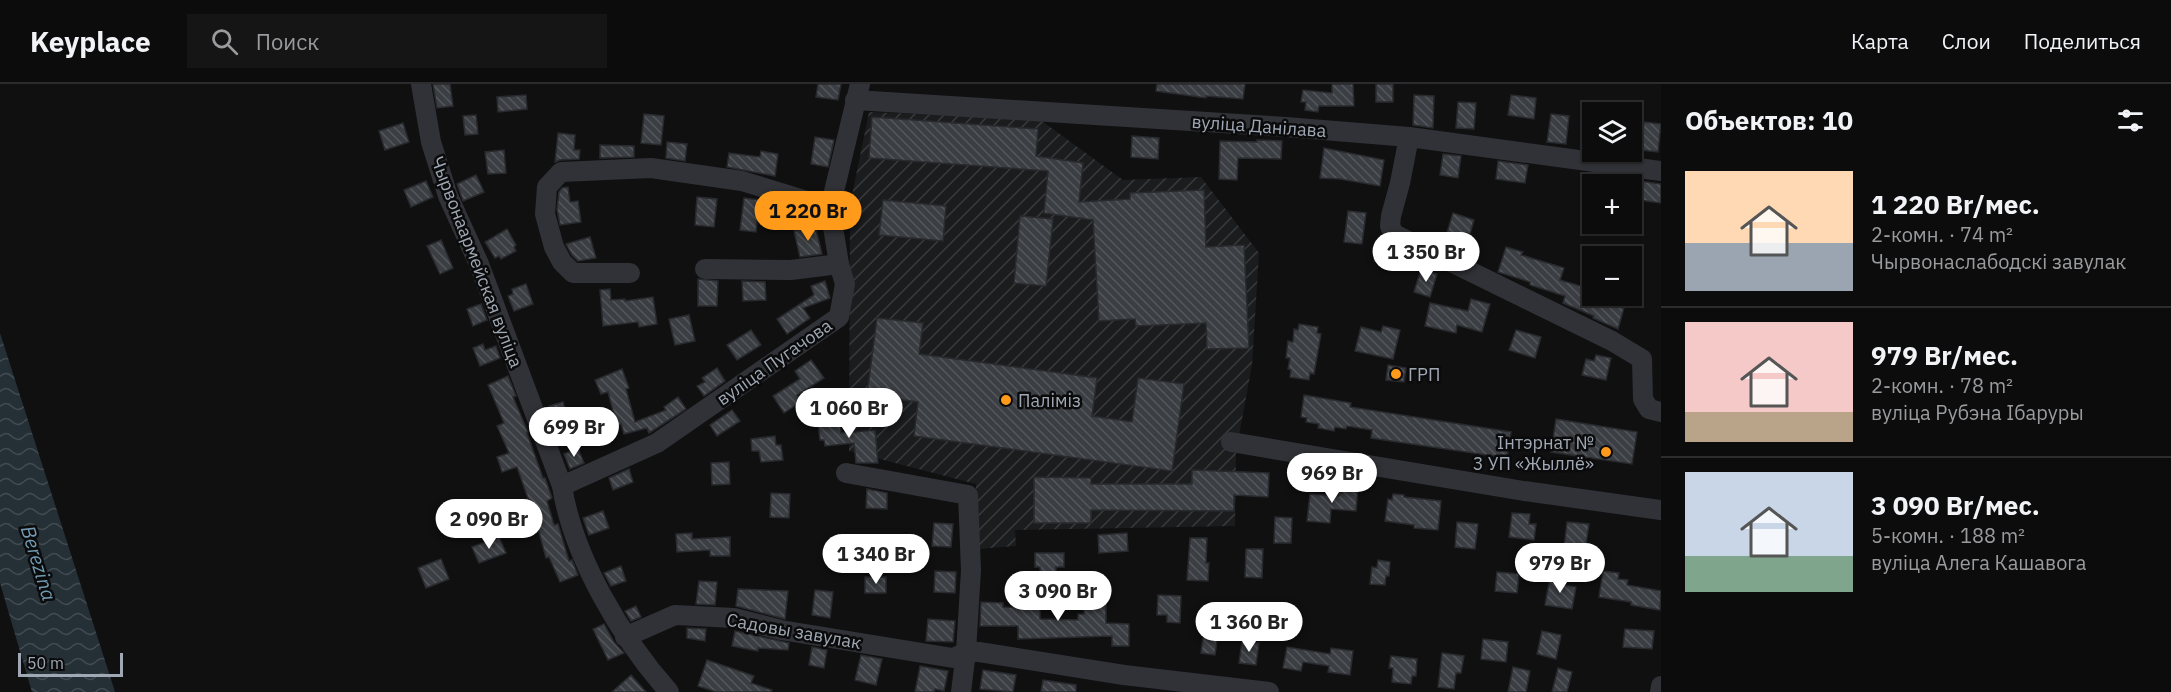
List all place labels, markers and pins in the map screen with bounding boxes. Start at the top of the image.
pin: 1 220 Br [746,191,870,242]
pin: 1 350 Br [1364,232,1488,283]
place label: ГРП [1408,363,1440,386]
marker: ГРП [1389,367,1403,381]
pin: 1 060 Br [787,388,911,439]
place label: Паліміз [1018,389,1081,412]
marker: Паліміз [999,393,1013,407]
pin: 699 Br [525,407,623,458]
place label: Інтэрнат № 3 УП «Жыллё» [1473,431,1594,475]
marker: Інтэрнат № 3 УП «Жыллё» [1599,445,1613,459]
pin: 969 Br [1283,453,1381,504]
pin: 2 090 Br [427,499,551,550]
pin: 1 340 Br [814,534,938,585]
pin: 979 Br [1511,543,1609,594]
pin: 3 090 Br [996,571,1120,622]
pin: 1 360 Br [1187,602,1311,653]

